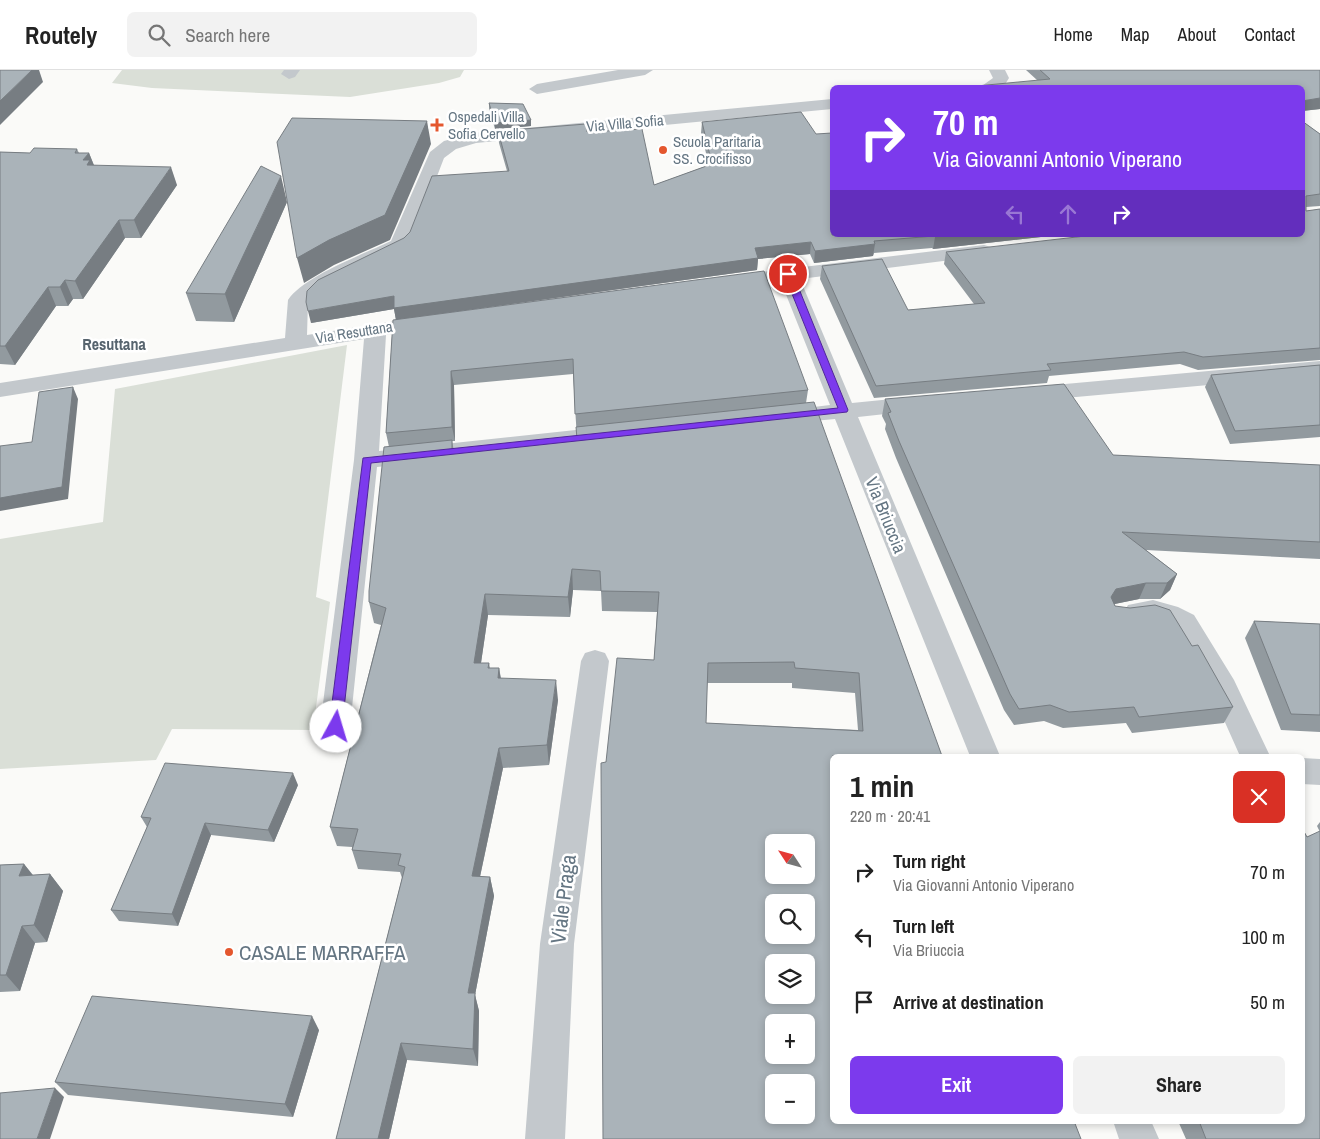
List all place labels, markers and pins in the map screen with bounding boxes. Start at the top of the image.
place label: Ospedali Villa Sofia Cervello [448,106,525,144]
marker: Ospedali Villa Sofia Cervello [430,118,444,132]
place label: Scuola Paritaria SS. Crocifisso [673,131,761,169]
marker: Scuola Paritaria SS. Crocifisso [657,144,669,156]
pin [767,253,809,295]
place label: CASALE MARRAFFA [239,938,406,967]
marker: CASALE MARRAFFA [223,946,235,958]

